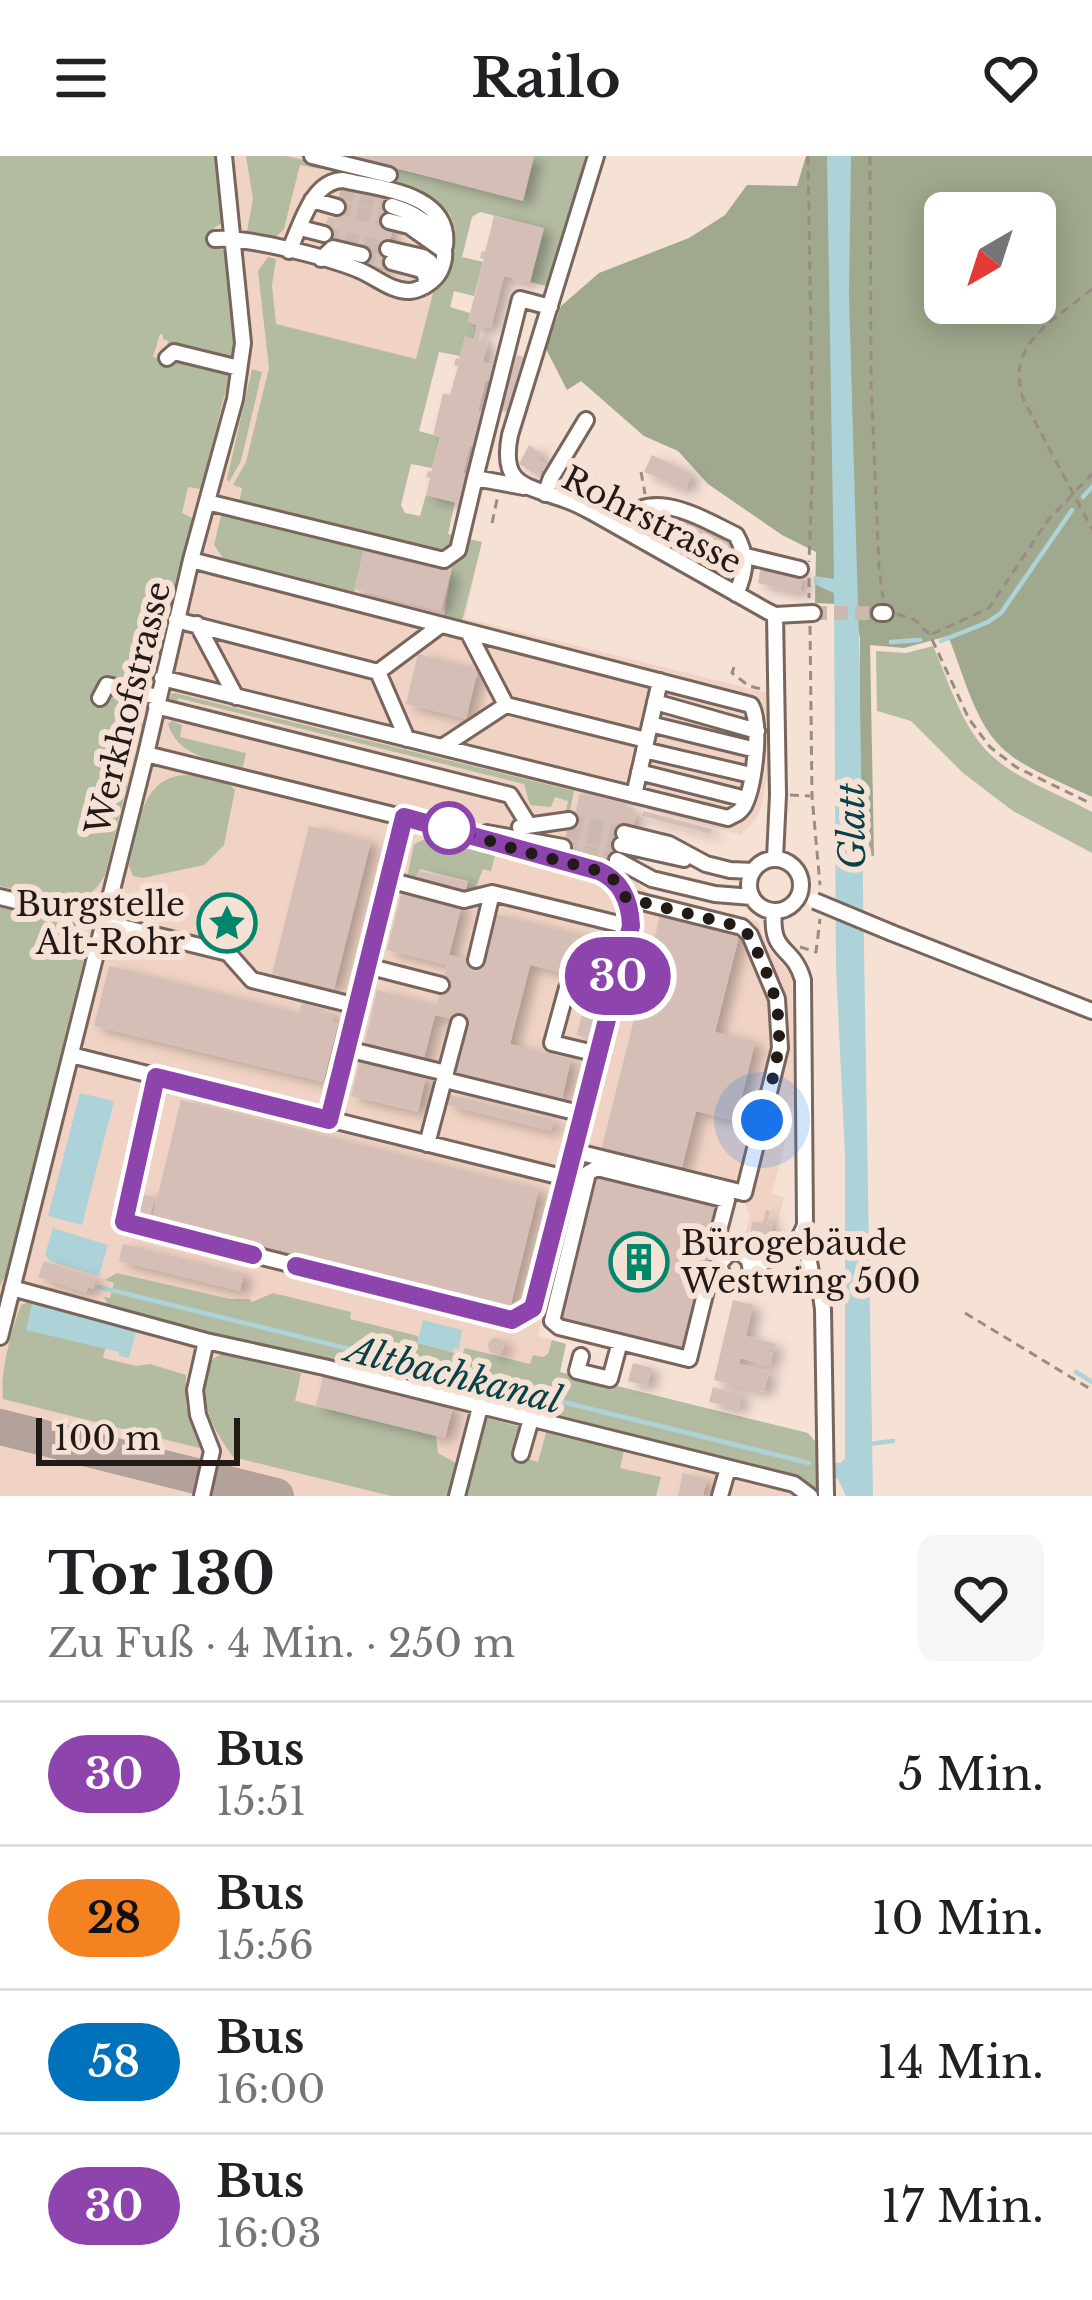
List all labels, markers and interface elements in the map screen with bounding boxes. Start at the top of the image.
icon: menu [48,45,114,111]
text: Railo [471,45,621,112]
icon: heart [978,45,1044,111]
north arrow [924,192,1056,324]
map controls [924,192,1056,324]
street label: Rohrstrasse [555,457,749,583]
street label: Werkhofstrasse [76,577,179,840]
water label: Glatt [829,782,875,870]
unlabelled marker [424,803,474,853]
place label: Burgstelle Alt-Rohr [16,884,185,963]
place icon: Burgstelle Alt-Rohr [196,892,258,954]
line badge: 30 [564,937,672,1015]
text: 30 [589,950,647,1002]
your location [732,1090,792,1150]
place label: Bürogebäude Westwing 500 [680,1223,920,1302]
building icon: Bürogebäude Westwing 500 [608,1231,670,1293]
water label: Altbachkanal [338,1326,567,1424]
scale bar [36,1412,240,1465]
text: 100 m [54,1418,161,1459]
button: heart [918,1535,1044,1661]
text: Tor 130 [48,1539,275,1609]
text: Zu Fuß · 4 Min. · 250 m [48,1619,515,1668]
text: Bus [216,1721,304,1777]
text: 5 Min. [898,1746,1044,1802]
text: 30 [85,1748,143,1800]
text: 15:51 [216,1777,306,1826]
text: Bus [216,1865,304,1921]
text: 10 Min. [872,1890,1044,1946]
text: 28 [87,1892,141,1944]
text: 15:56 [216,1921,314,1970]
text: Bus [216,2009,304,2065]
text: 14 Min. [877,2034,1044,2090]
text: 58 [88,2036,140,2088]
text: 16:00 [216,2065,325,2114]
text: Bus [216,2153,304,2209]
text: 17 Min. [881,2178,1044,2234]
text: 30 [85,2180,143,2232]
text: 16:03 [216,2209,321,2258]

